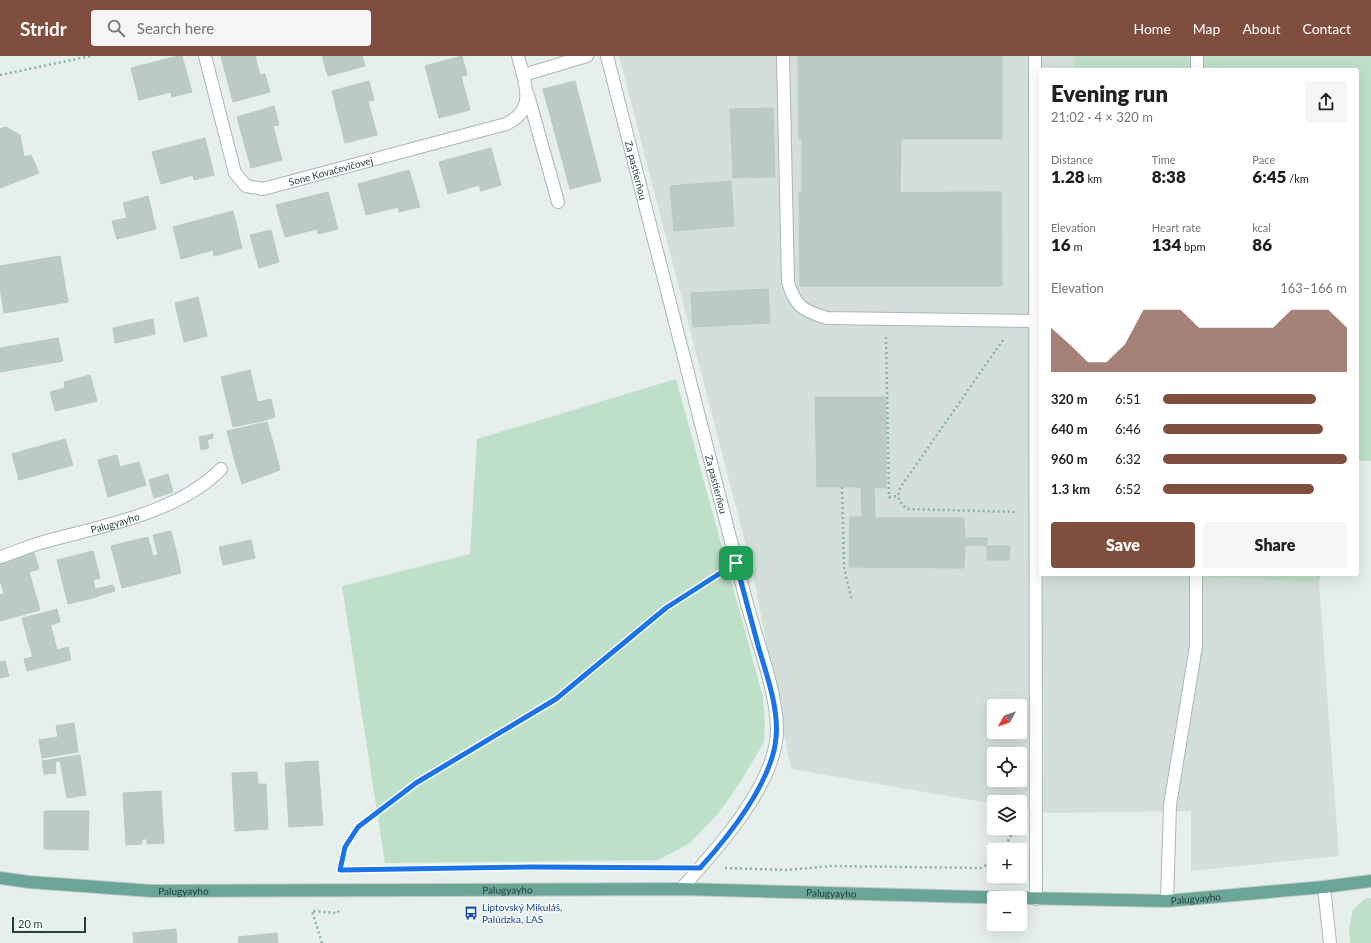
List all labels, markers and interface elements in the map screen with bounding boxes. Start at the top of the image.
search box [91,10,371,46]
text: Stridr [20,17,67,40]
icon: search [105,17,127,39]
text: Search here [137,19,214,37]
text: Home [1133,20,1171,37]
text: Map [1193,20,1220,37]
text: About [1242,20,1280,37]
text: Contact [1302,20,1351,37]
text: Evening run [1051,80,1168,107]
button: share [1305,81,1347,123]
text: 21:02 · 4 × 320 m [1051,109,1153,125]
street label: Za pastierňou [623,140,649,201]
text: Distance [1051,153,1093,166]
text: Time [1152,153,1176,166]
text: Pace [1252,153,1275,166]
street label: Sone Kovačevičovej [287,154,374,188]
text: 1.28 [1051,166,1085,187]
text: 8:38 [1152,166,1186,187]
text: 6:45 [1252,166,1286,187]
text: km [1085,172,1102,185]
text: /km [1286,172,1309,185]
text: Elevation [1051,221,1096,234]
text: Heart rate [1152,221,1201,234]
text: kcal [1252,221,1271,234]
text: 16 [1051,234,1071,255]
text: 134 [1152,234,1181,255]
text: 86 [1252,234,1272,255]
text: m [1071,240,1083,253]
text: bpm [1181,240,1205,253]
text: Elevation [1051,280,1104,296]
text: 163–166 m [1280,280,1347,296]
text: 320 m [1051,391,1088,407]
text: 6:51 [1115,391,1141,407]
text: 640 m [1051,421,1088,437]
text: 6:46 [1115,421,1141,437]
text: 960 m [1051,451,1088,467]
text: 6:32 [1115,451,1141,467]
street label: Za pastierňou [703,453,730,515]
text: 1.3 km [1051,481,1090,497]
text: 6:52 [1115,481,1141,497]
street label: Palugyayho [89,510,141,536]
button: Save [1051,522,1195,568]
button: Share [1203,522,1347,568]
pin [719,546,753,580]
icon: arrive [725,552,747,574]
north arrow [987,699,1027,739]
map controls [987,699,1027,931]
button: locate [987,747,1027,787]
button: layers [987,795,1027,835]
button: + [987,843,1027,883]
street label: Palugyayho [482,884,533,896]
street label: Palugyayho [158,885,209,897]
street label: Palugyayho [806,886,857,900]
street label: Palugyayho [1170,890,1222,907]
button: − [987,891,1027,931]
place label: Liptovský Mikuláš, Palúdzka, LAS [482,901,562,925]
bus stop icon: Liptovský Mikuláš, Palúdzka, LAS [463,905,479,921]
scale bar [12,915,86,934]
text: 20 m [18,917,43,930]

